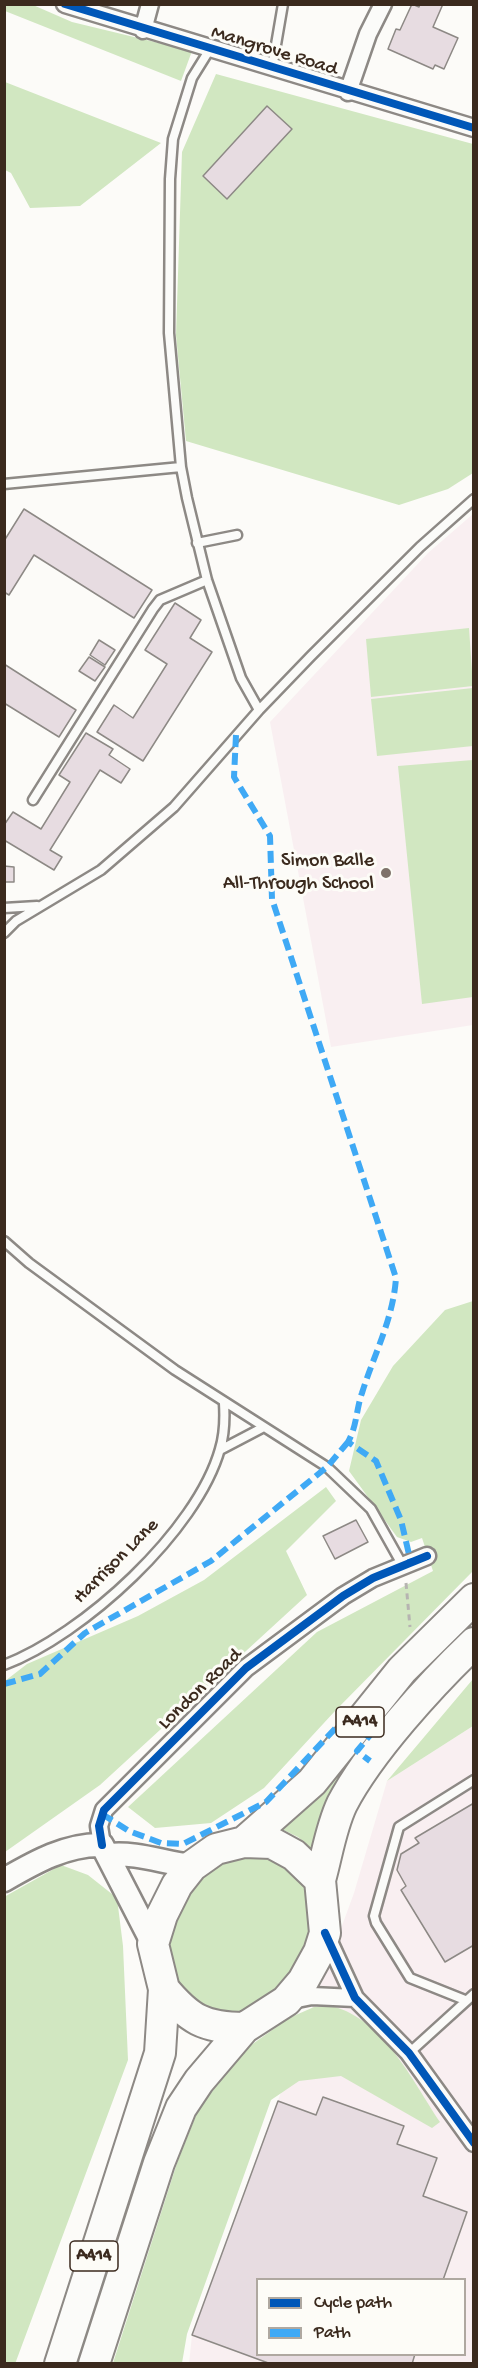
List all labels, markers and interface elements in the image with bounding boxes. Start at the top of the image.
street label: Mangrove Road [208,21,340,83]
place label: Simon Balle All-Through School [223,850,374,897]
marker: Simon Balle All-Through School [379,866,393,880]
street label: Harrison Lane [69,1514,165,1610]
street label: London Road [154,1644,248,1736]
road number: A414 [336,1707,384,1737]
road number: A414 [70,2241,118,2271]
legend [256,2278,466,2356]
text: Cycle path [314,2293,392,2314]
text: Path [314,2323,351,2344]

